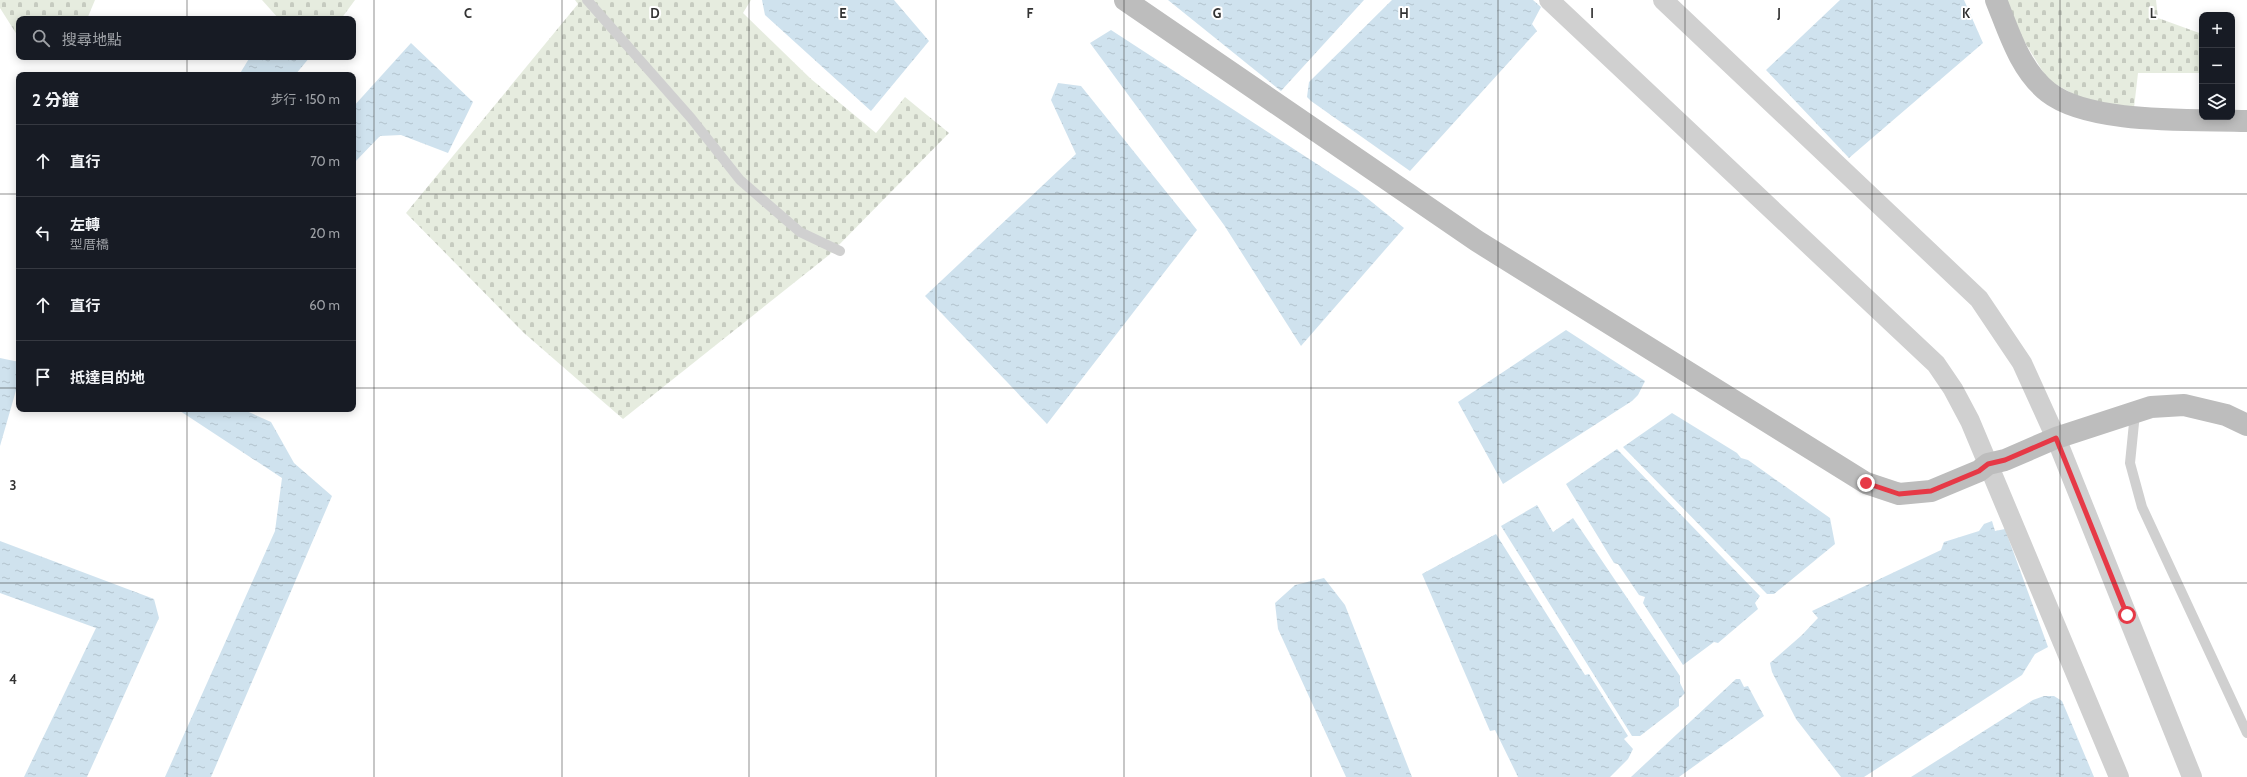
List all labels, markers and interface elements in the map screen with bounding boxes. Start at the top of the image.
text: C [464,5,472,21]
text: D [650,5,660,21]
text: E [839,5,847,21]
text: F [1027,5,1034,21]
text: G [1213,5,1222,21]
text: H [1399,5,1409,21]
text: I [1590,5,1594,21]
text: J [1776,5,1781,21]
text: K [1962,5,1971,21]
text: L [2150,5,2157,21]
map controls [2199,12,2235,120]
button: + [2199,12,2235,48]
search box [16,16,356,60]
icon: search [30,27,52,49]
text: 搜尋地點 [62,31,122,49]
button: − [2199,48,2235,84]
button: layers [2199,84,2235,120]
text: 2 分鐘 [32,90,79,110]
text: 步行 · 150 m [270,91,340,107]
icon: ahead [32,150,54,172]
text: 直行 [70,153,100,171]
text: 70 m [310,153,340,169]
text: 左轉 [70,216,100,234]
icon: left [32,222,54,244]
text: 20 m [310,225,340,241]
text: 型厝橋 [70,236,109,252]
icon: ahead [32,294,54,316]
text: 直行 [70,297,100,315]
text: 60 m [309,297,340,313]
icon: arrive [32,366,54,388]
text: 抵達目的地 [70,369,145,387]
route end [1857,474,1875,492]
text: 3 [9,477,17,493]
route start [2118,606,2136,624]
text: 4 [9,671,17,687]

